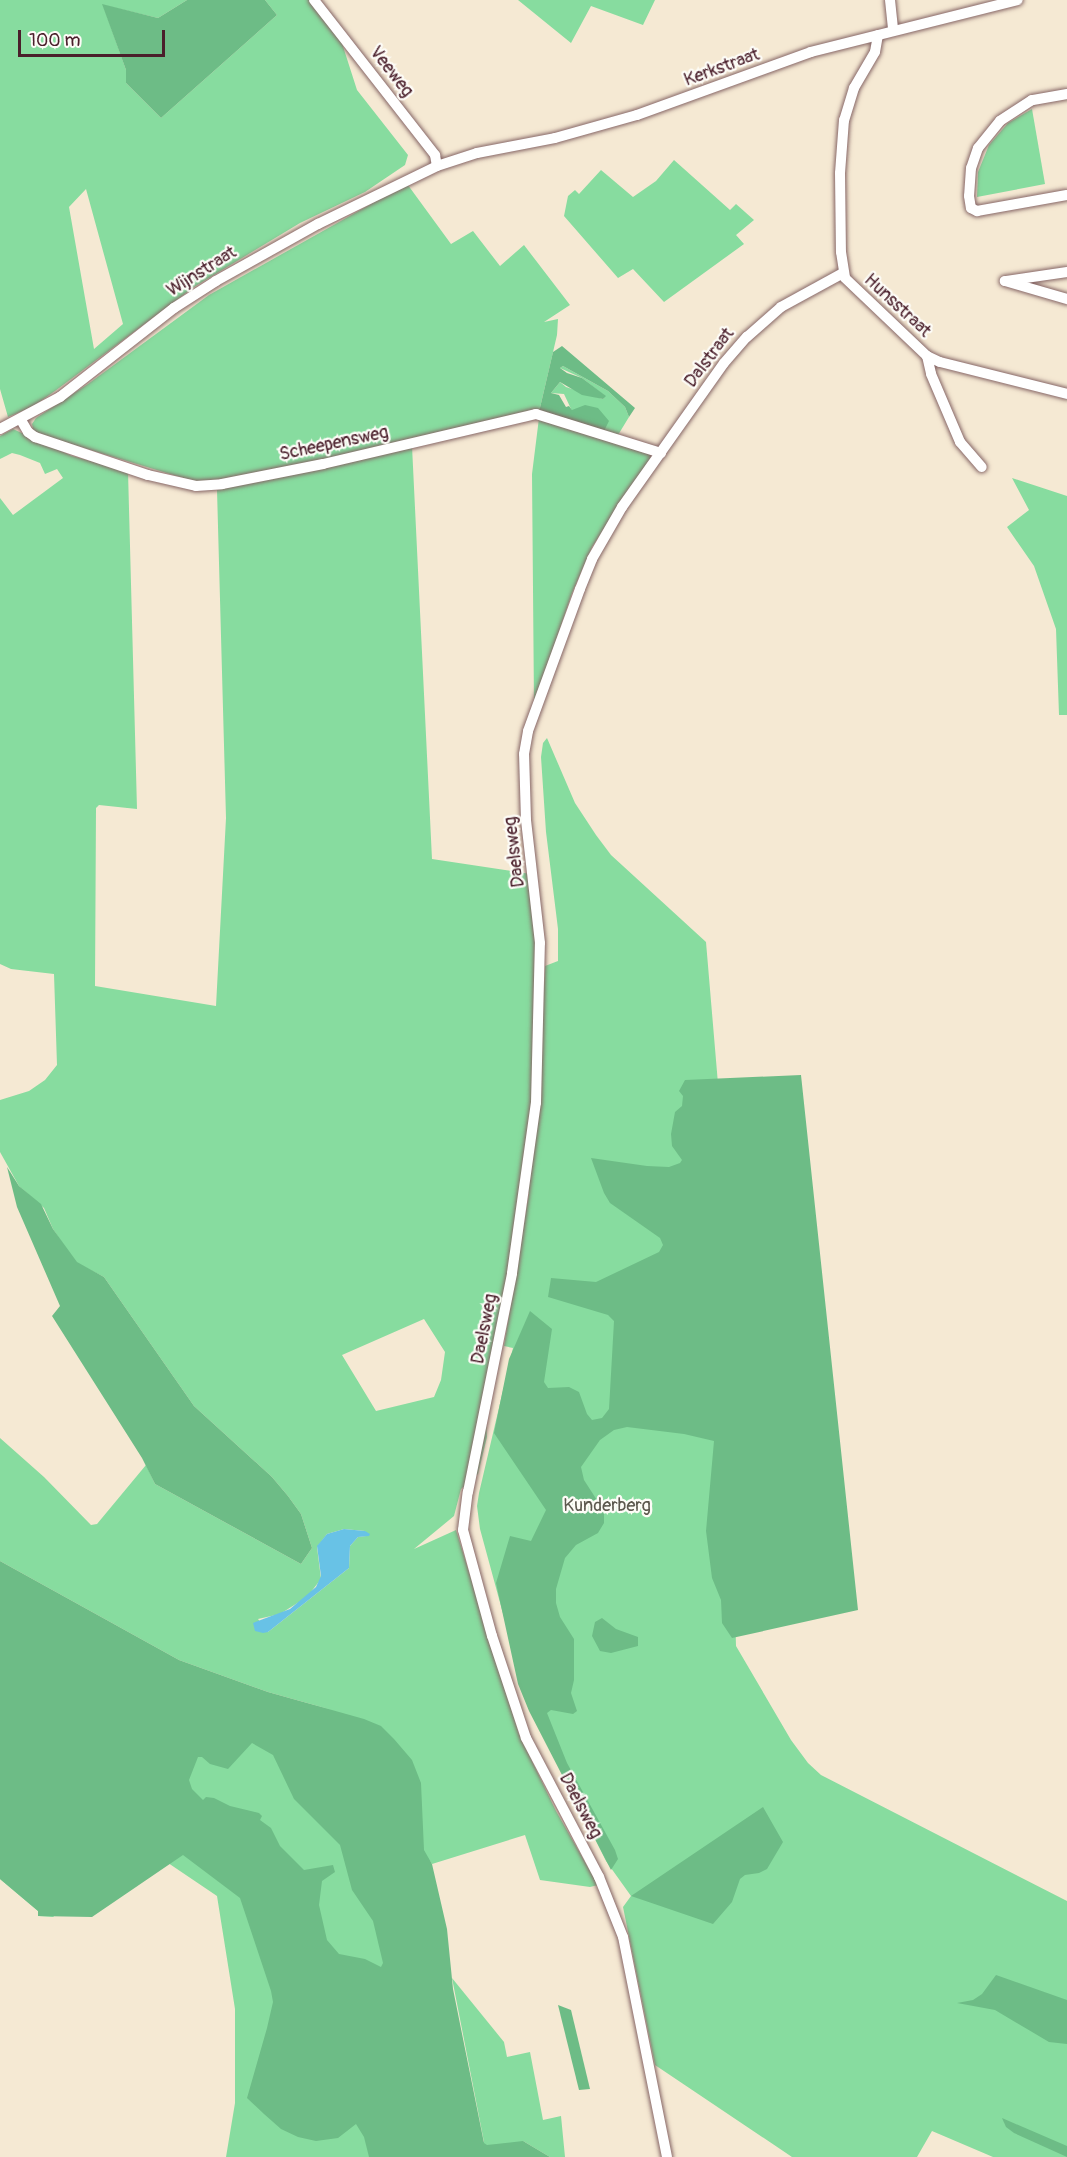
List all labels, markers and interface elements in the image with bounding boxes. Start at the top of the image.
scale bar [21,18,168,56]
text: 100 m [29,29,81,52]
street label: Veeweg [364,42,418,102]
street label: Kerkstraat [681,44,763,92]
street label: Wijnstraat [163,242,241,302]
street label: Hunsstraat [859,270,935,342]
street label: Dalstraat [681,324,739,392]
street label: Scheepensweg [278,422,390,466]
street label: Daelsweg [500,815,530,889]
street label: Daelsweg [468,1292,502,1366]
park label: Kunderberg [563,1495,651,1517]
street label: Daelsweg [554,1770,606,1842]

